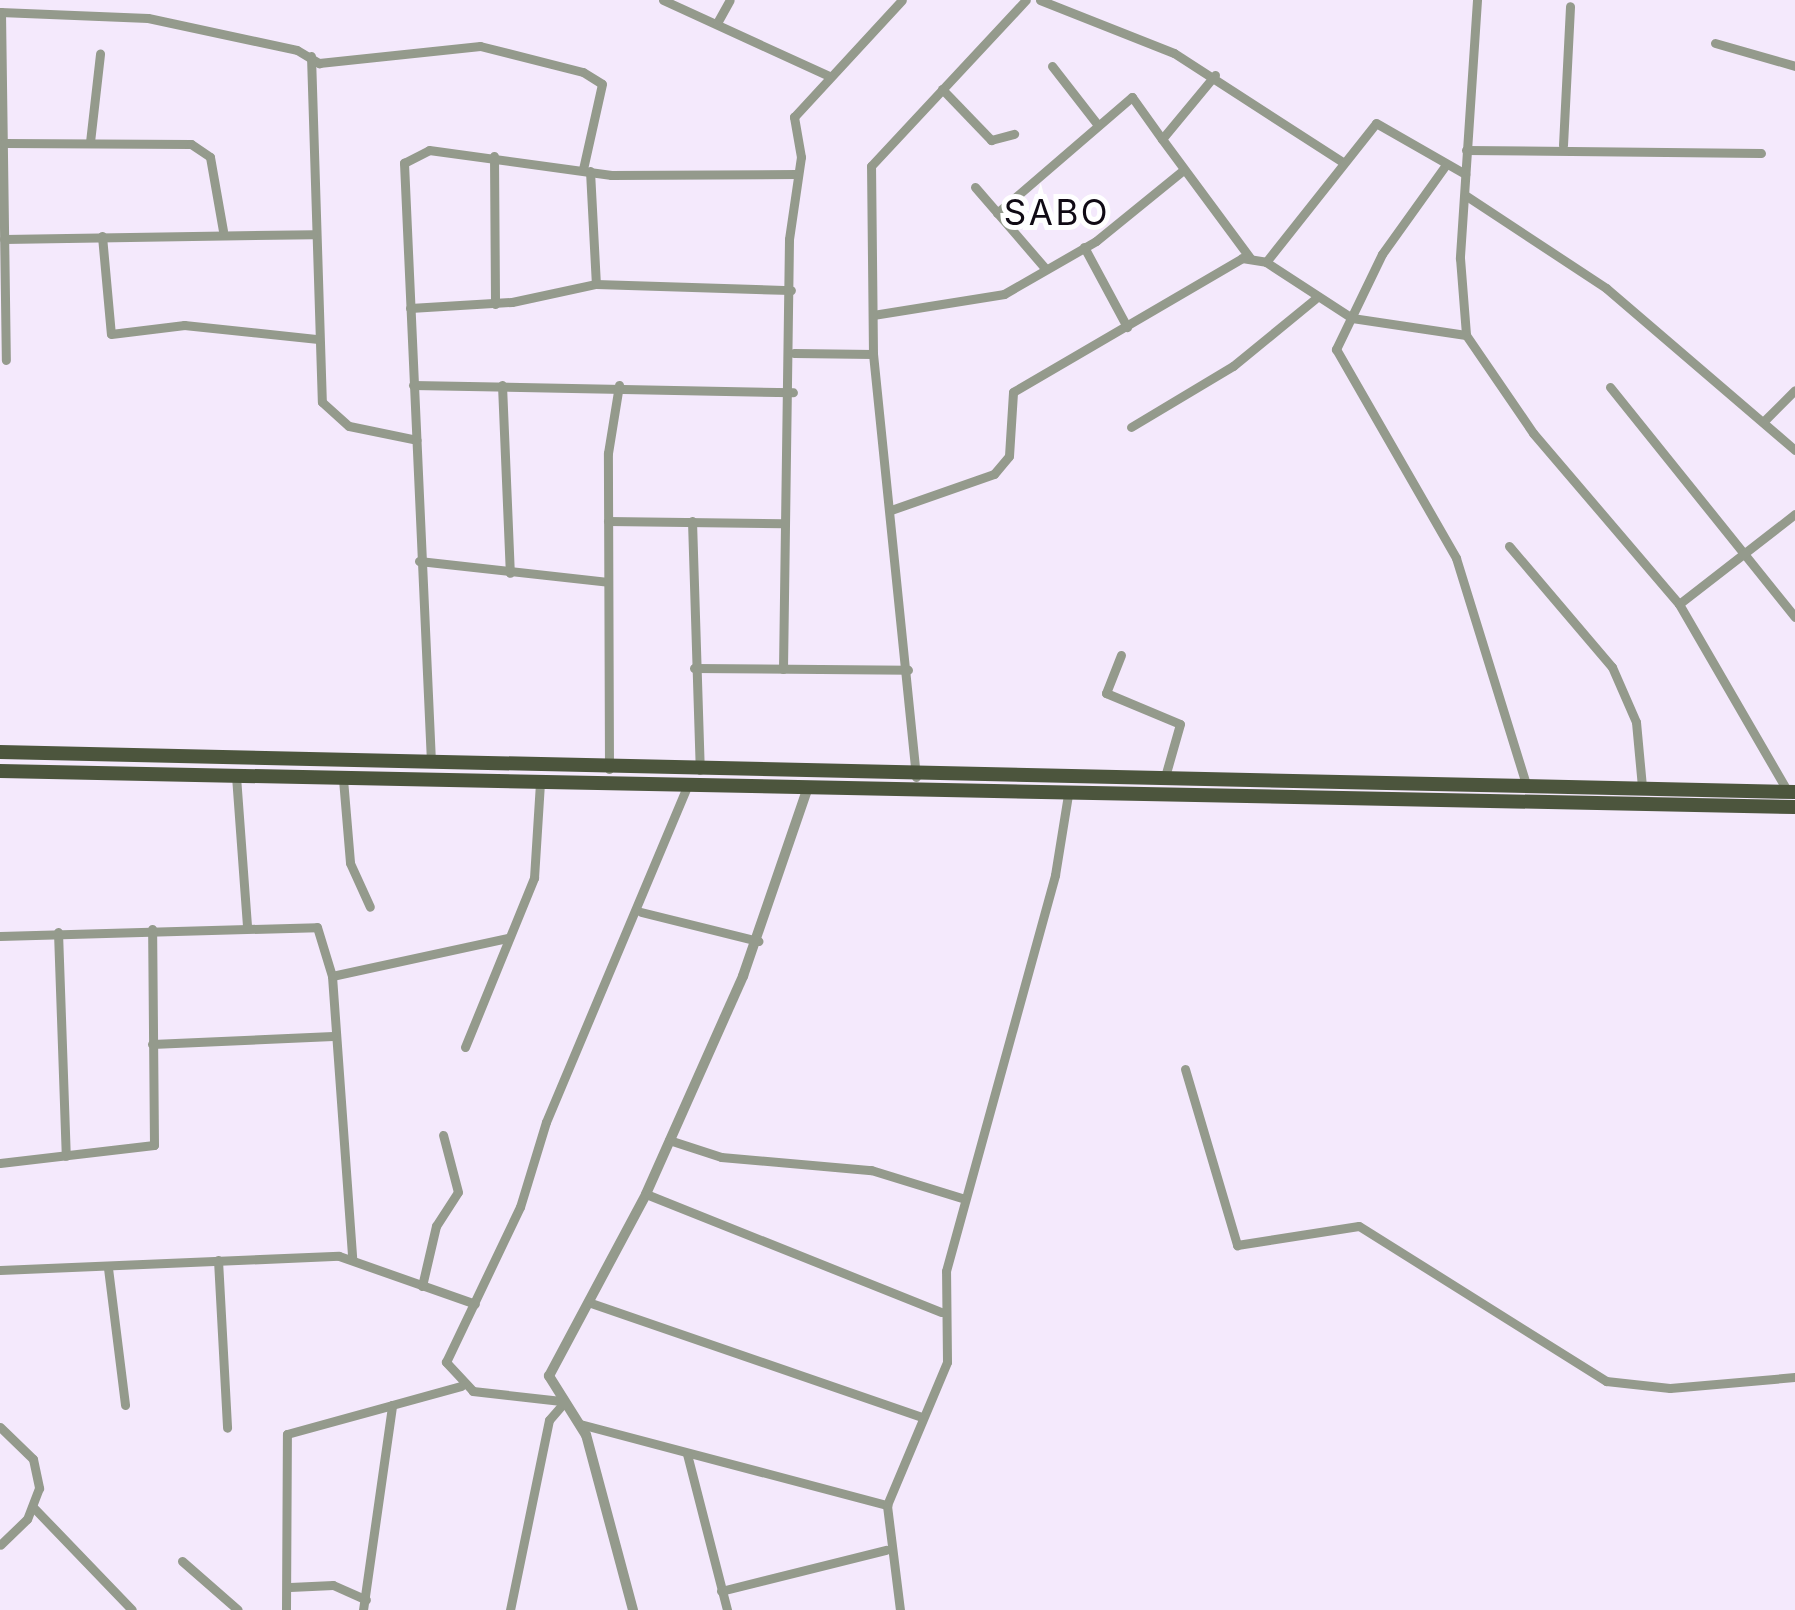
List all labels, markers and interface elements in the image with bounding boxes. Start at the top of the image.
district label: SABO [1004,191,1110,233]

